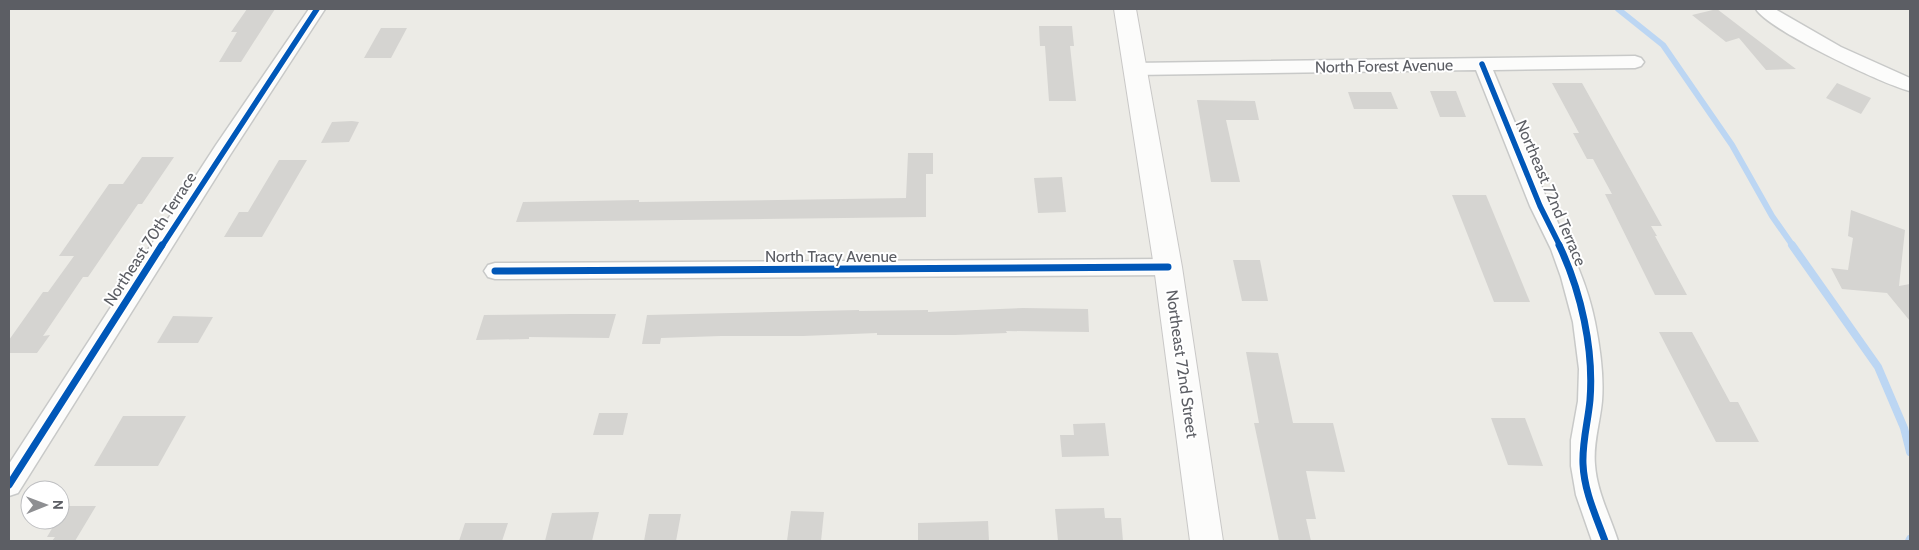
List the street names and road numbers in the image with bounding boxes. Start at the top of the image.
street label: North Forest Avenue [1315,55,1453,77]
street label: Northeast 72nd Terrace [1512,117,1590,269]
street label: Northeast 70th Terrace [100,169,200,309]
street label: North Tracy Avenue [765,247,897,266]
street label: Northeast 72nd Street [1162,289,1202,440]

